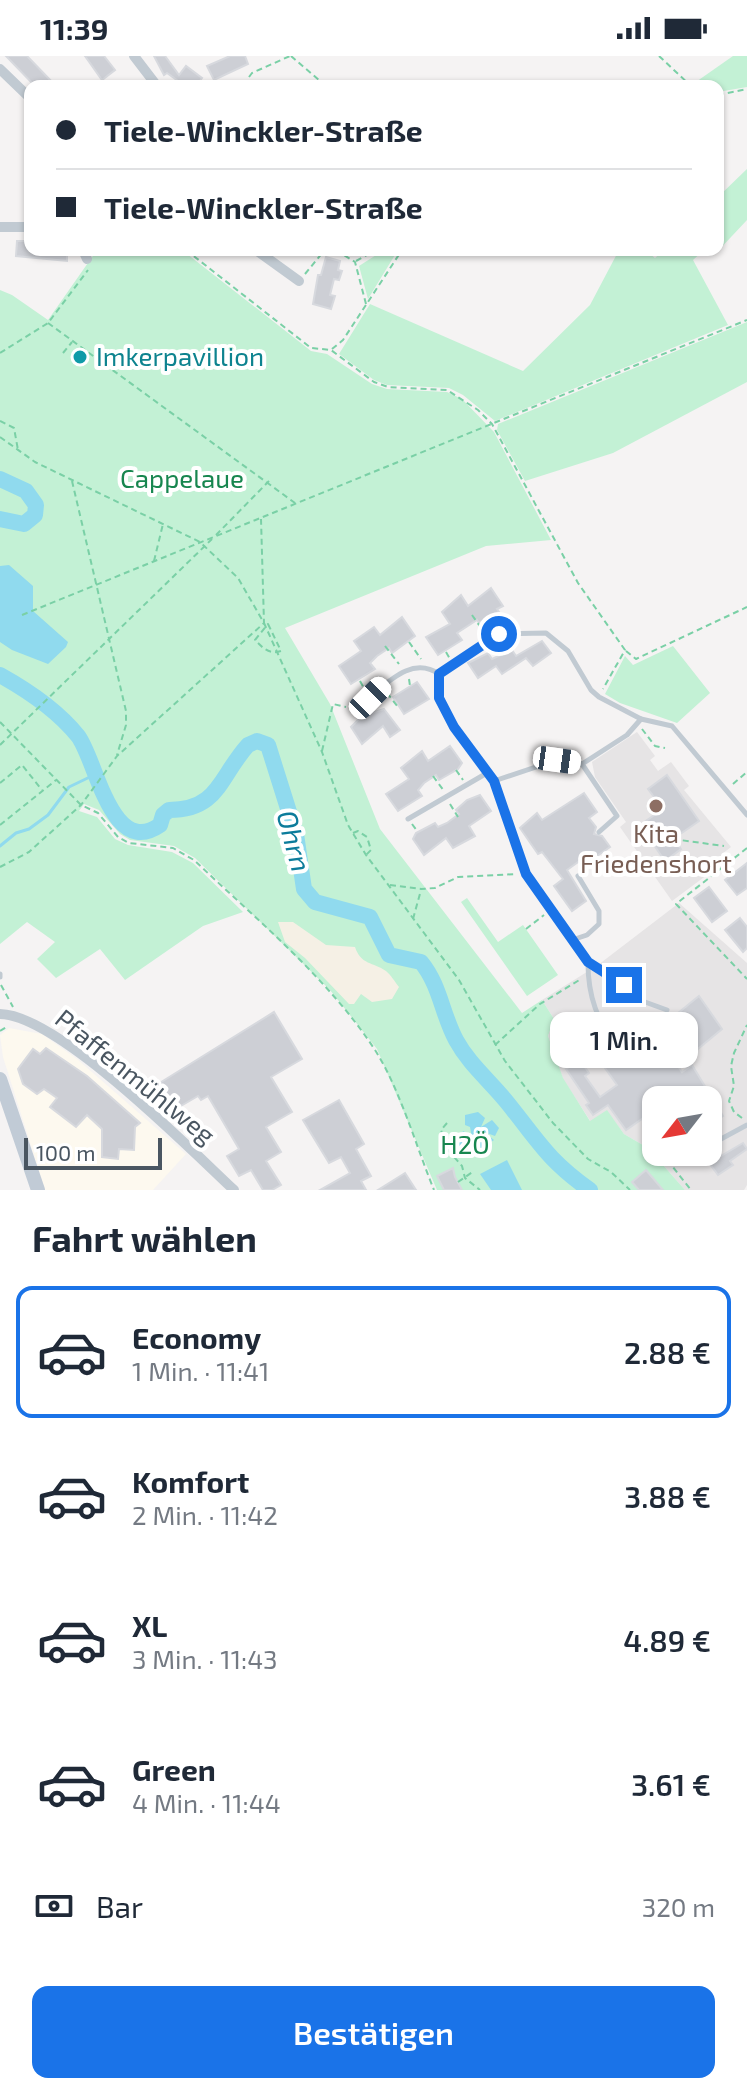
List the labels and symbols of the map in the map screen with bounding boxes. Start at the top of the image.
place label: Imkerpavillion [96,340,264,371]
marker: Imkerpavillion [71,348,89,366]
park label: Cappelaue [120,462,244,493]
route start [481,616,517,652]
car [345,673,395,723]
car [532,745,582,775]
marker: Kita Friedenshort [647,797,665,815]
water label: Ohrn [270,806,319,875]
place label: Kita Friedenshort [580,817,732,878]
route end [606,967,642,1003]
street label: Pfaffenmühlweg [50,1002,222,1150]
callout: 1 Min. [550,1013,698,1069]
north arrow [642,1086,722,1166]
park label: H2Ö [440,1128,490,1159]
scale bar [24,1134,162,1170]

